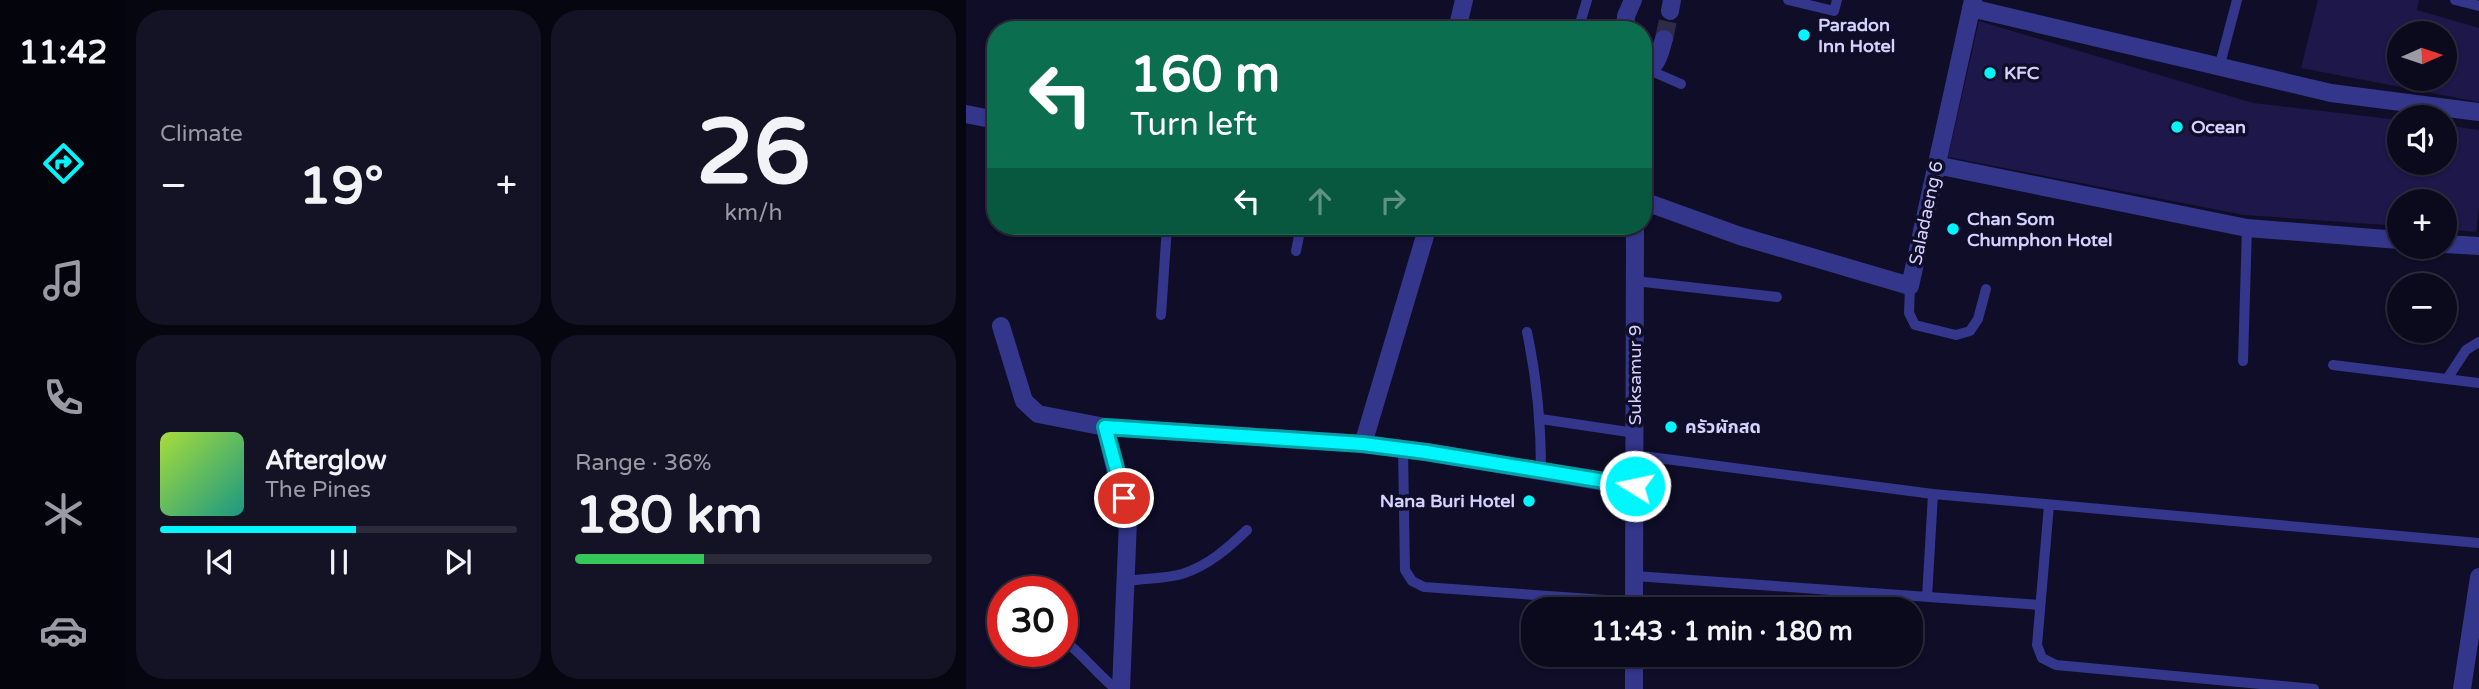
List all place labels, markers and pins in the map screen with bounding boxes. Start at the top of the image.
place label: Paradon Inn Hotel [1818,14,1895,57]
marker: Paradon Inn Hotel [1796,27,1812,43]
place label: KFC [2004,62,2040,84]
marker: KFC [1982,65,1998,81]
place label: Ocean [2191,116,2246,138]
marker: Ocean [2169,119,2185,135]
place label: Chan Som Chumphon Hotel [1967,208,2112,251]
marker: Chan Som Chumphon Hotel [1945,221,1961,237]
place label: ครัวผักสด [1685,416,1761,438]
marker: ครัวผักสด [1663,419,1679,435]
pin [1094,468,1154,528]
place label: Nana Buri Hotel [1380,490,1515,512]
marker: Nana Buri Hotel [1521,493,1537,509]

